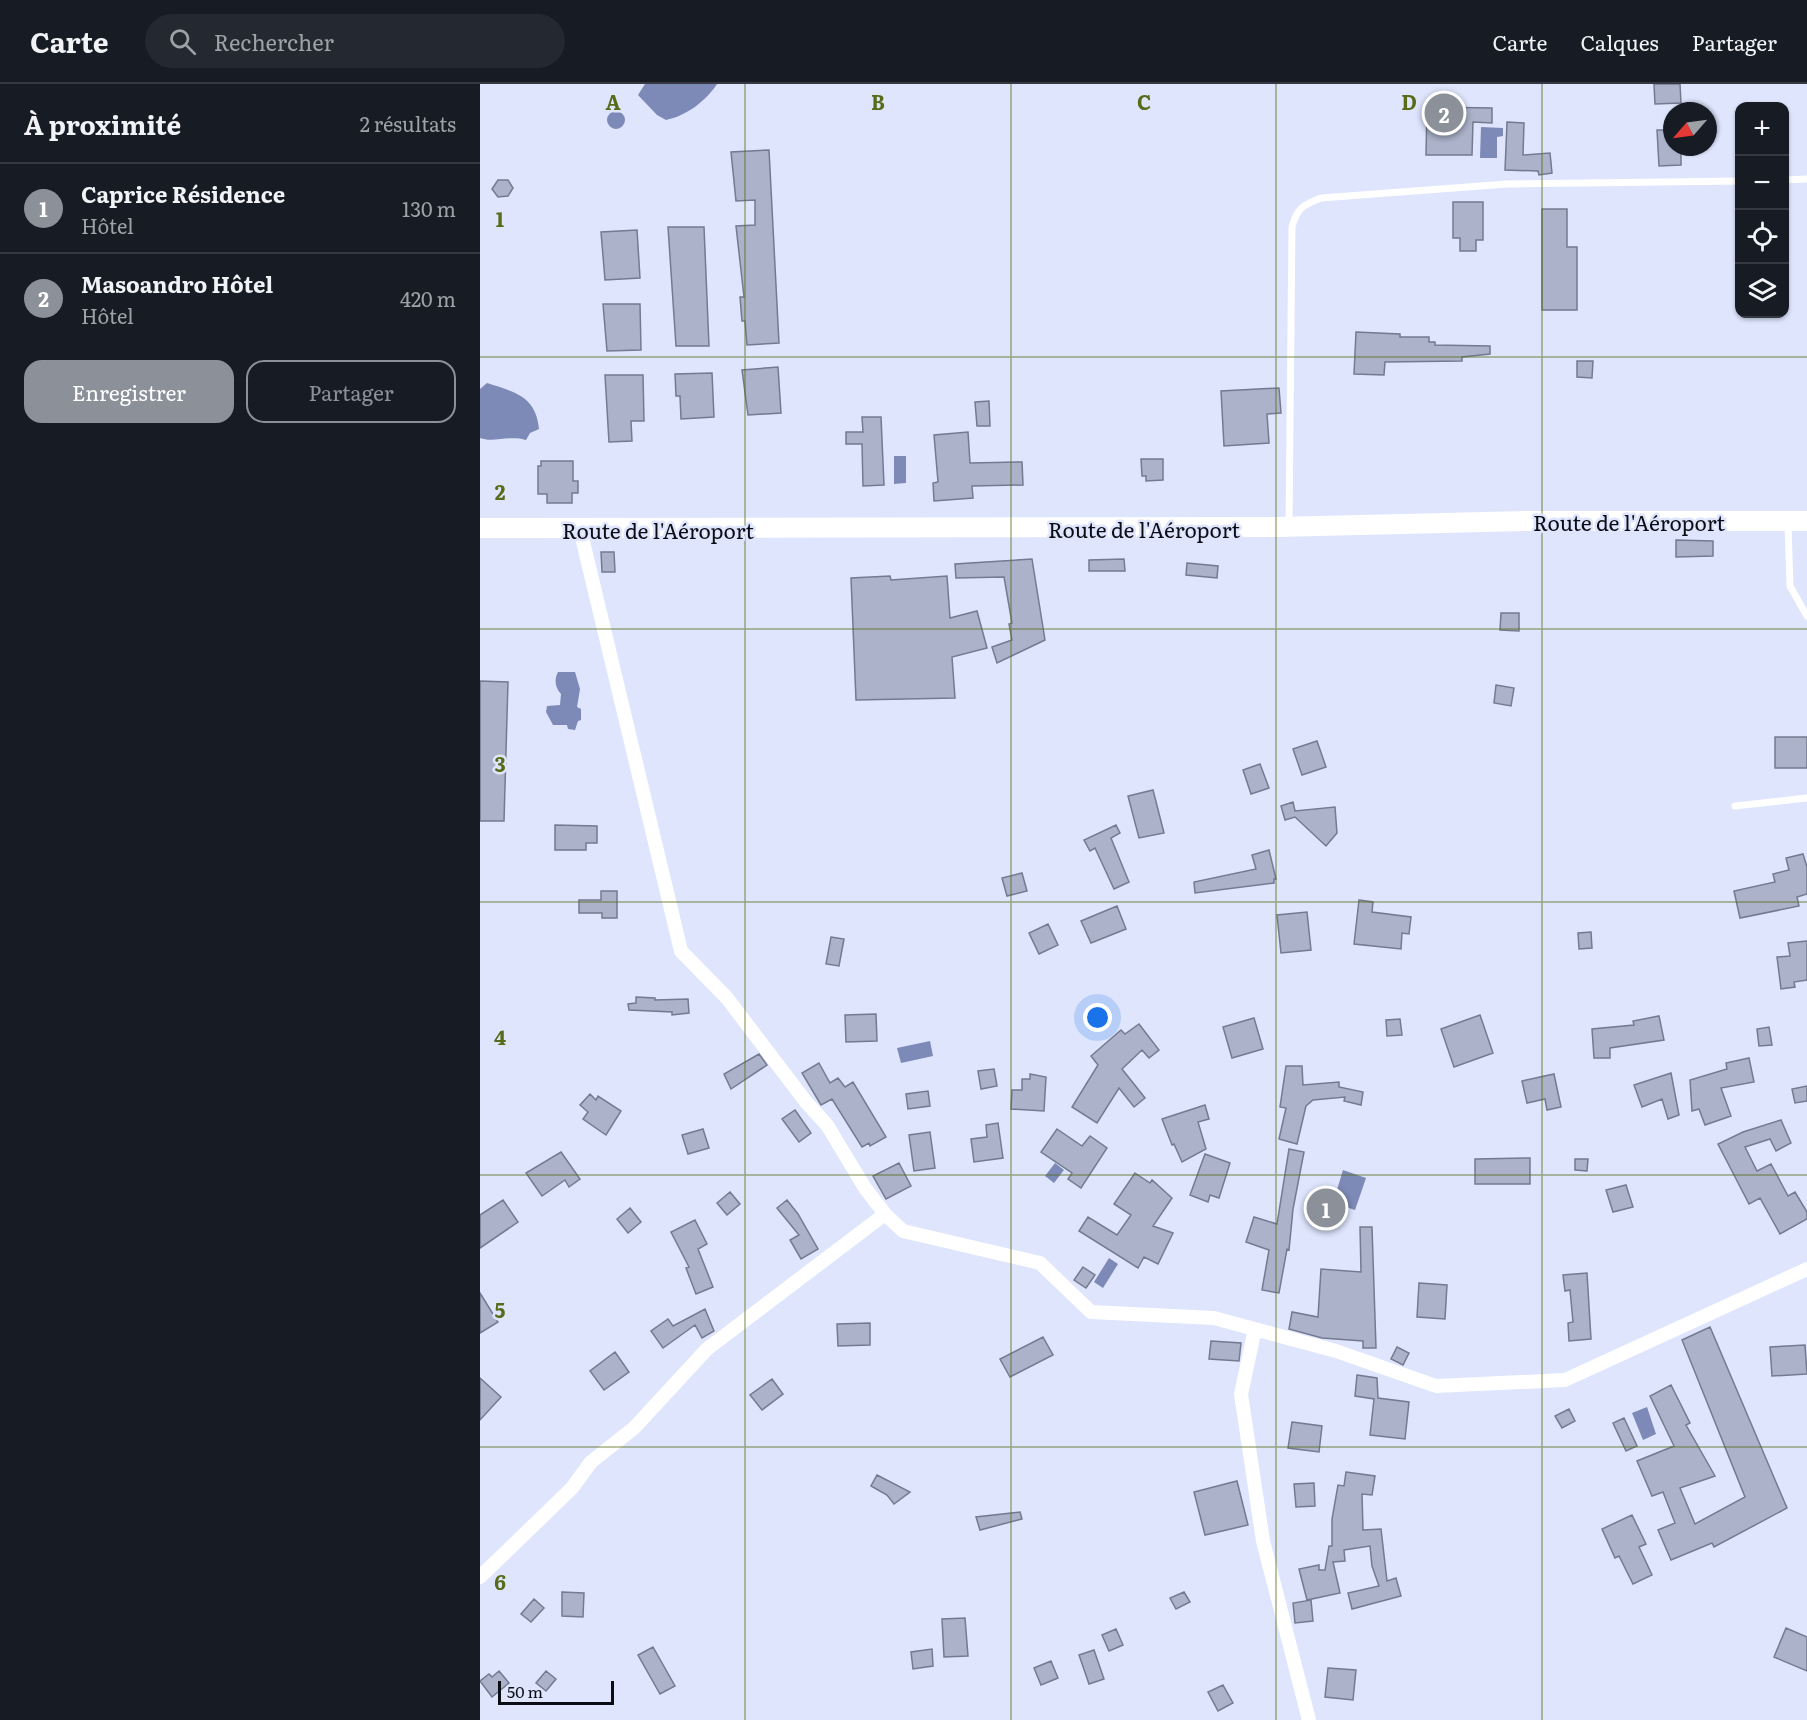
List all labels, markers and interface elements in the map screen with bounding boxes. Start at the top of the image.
search box [145,14,565,68]
text: Carte [30,20,109,62]
icon: search [166,25,199,58]
text: Rechercher [214,25,334,58]
text: Carte [1493,26,1547,57]
text: Calques [1580,26,1659,57]
text: Partager [1692,26,1777,57]
text: A [605,86,621,116]
text: B [871,86,885,116]
text: C [1137,86,1151,116]
text: D [1401,86,1417,116]
pin: 2 [1424,90,1464,135]
north arrow [1663,102,1717,156]
map controls [1735,102,1789,318]
button: + [1735,102,1789,156]
text: À proximité [24,104,181,143]
text: 2 résultats [360,108,456,138]
button: − [1735,156,1789,210]
text: Caprice Résidence [81,177,285,210]
text: 1 [39,193,48,223]
text: 130 m [402,193,456,223]
text: 1 [496,203,504,233]
text: Hôtel [81,210,134,240]
button: locate [1735,210,1789,264]
button: layers [1735,264,1789,318]
text: Masoandro Hôtel [81,267,273,300]
text: 2 [38,283,49,313]
text: 420 m [400,283,456,313]
text: Hôtel [81,300,134,330]
button: Enregistrer [24,360,234,423]
button: Partager [246,360,456,423]
text: 2 [495,476,506,506]
street label: Route de l'Aéroport [1533,506,1726,537]
street label: Route de l'Aéroport [1048,513,1241,544]
street label: Route de l'Aéroport [562,514,755,545]
text: 3 [494,748,506,778]
your location [1083,1003,1112,1032]
text: 4 [494,1021,506,1051]
pin: 1 [1306,1186,1346,1230]
text: 5 [495,1294,506,1324]
text: 6 [494,1566,506,1596]
scale bar [498,1678,614,1706]
text: 50 m [507,1679,543,1703]

